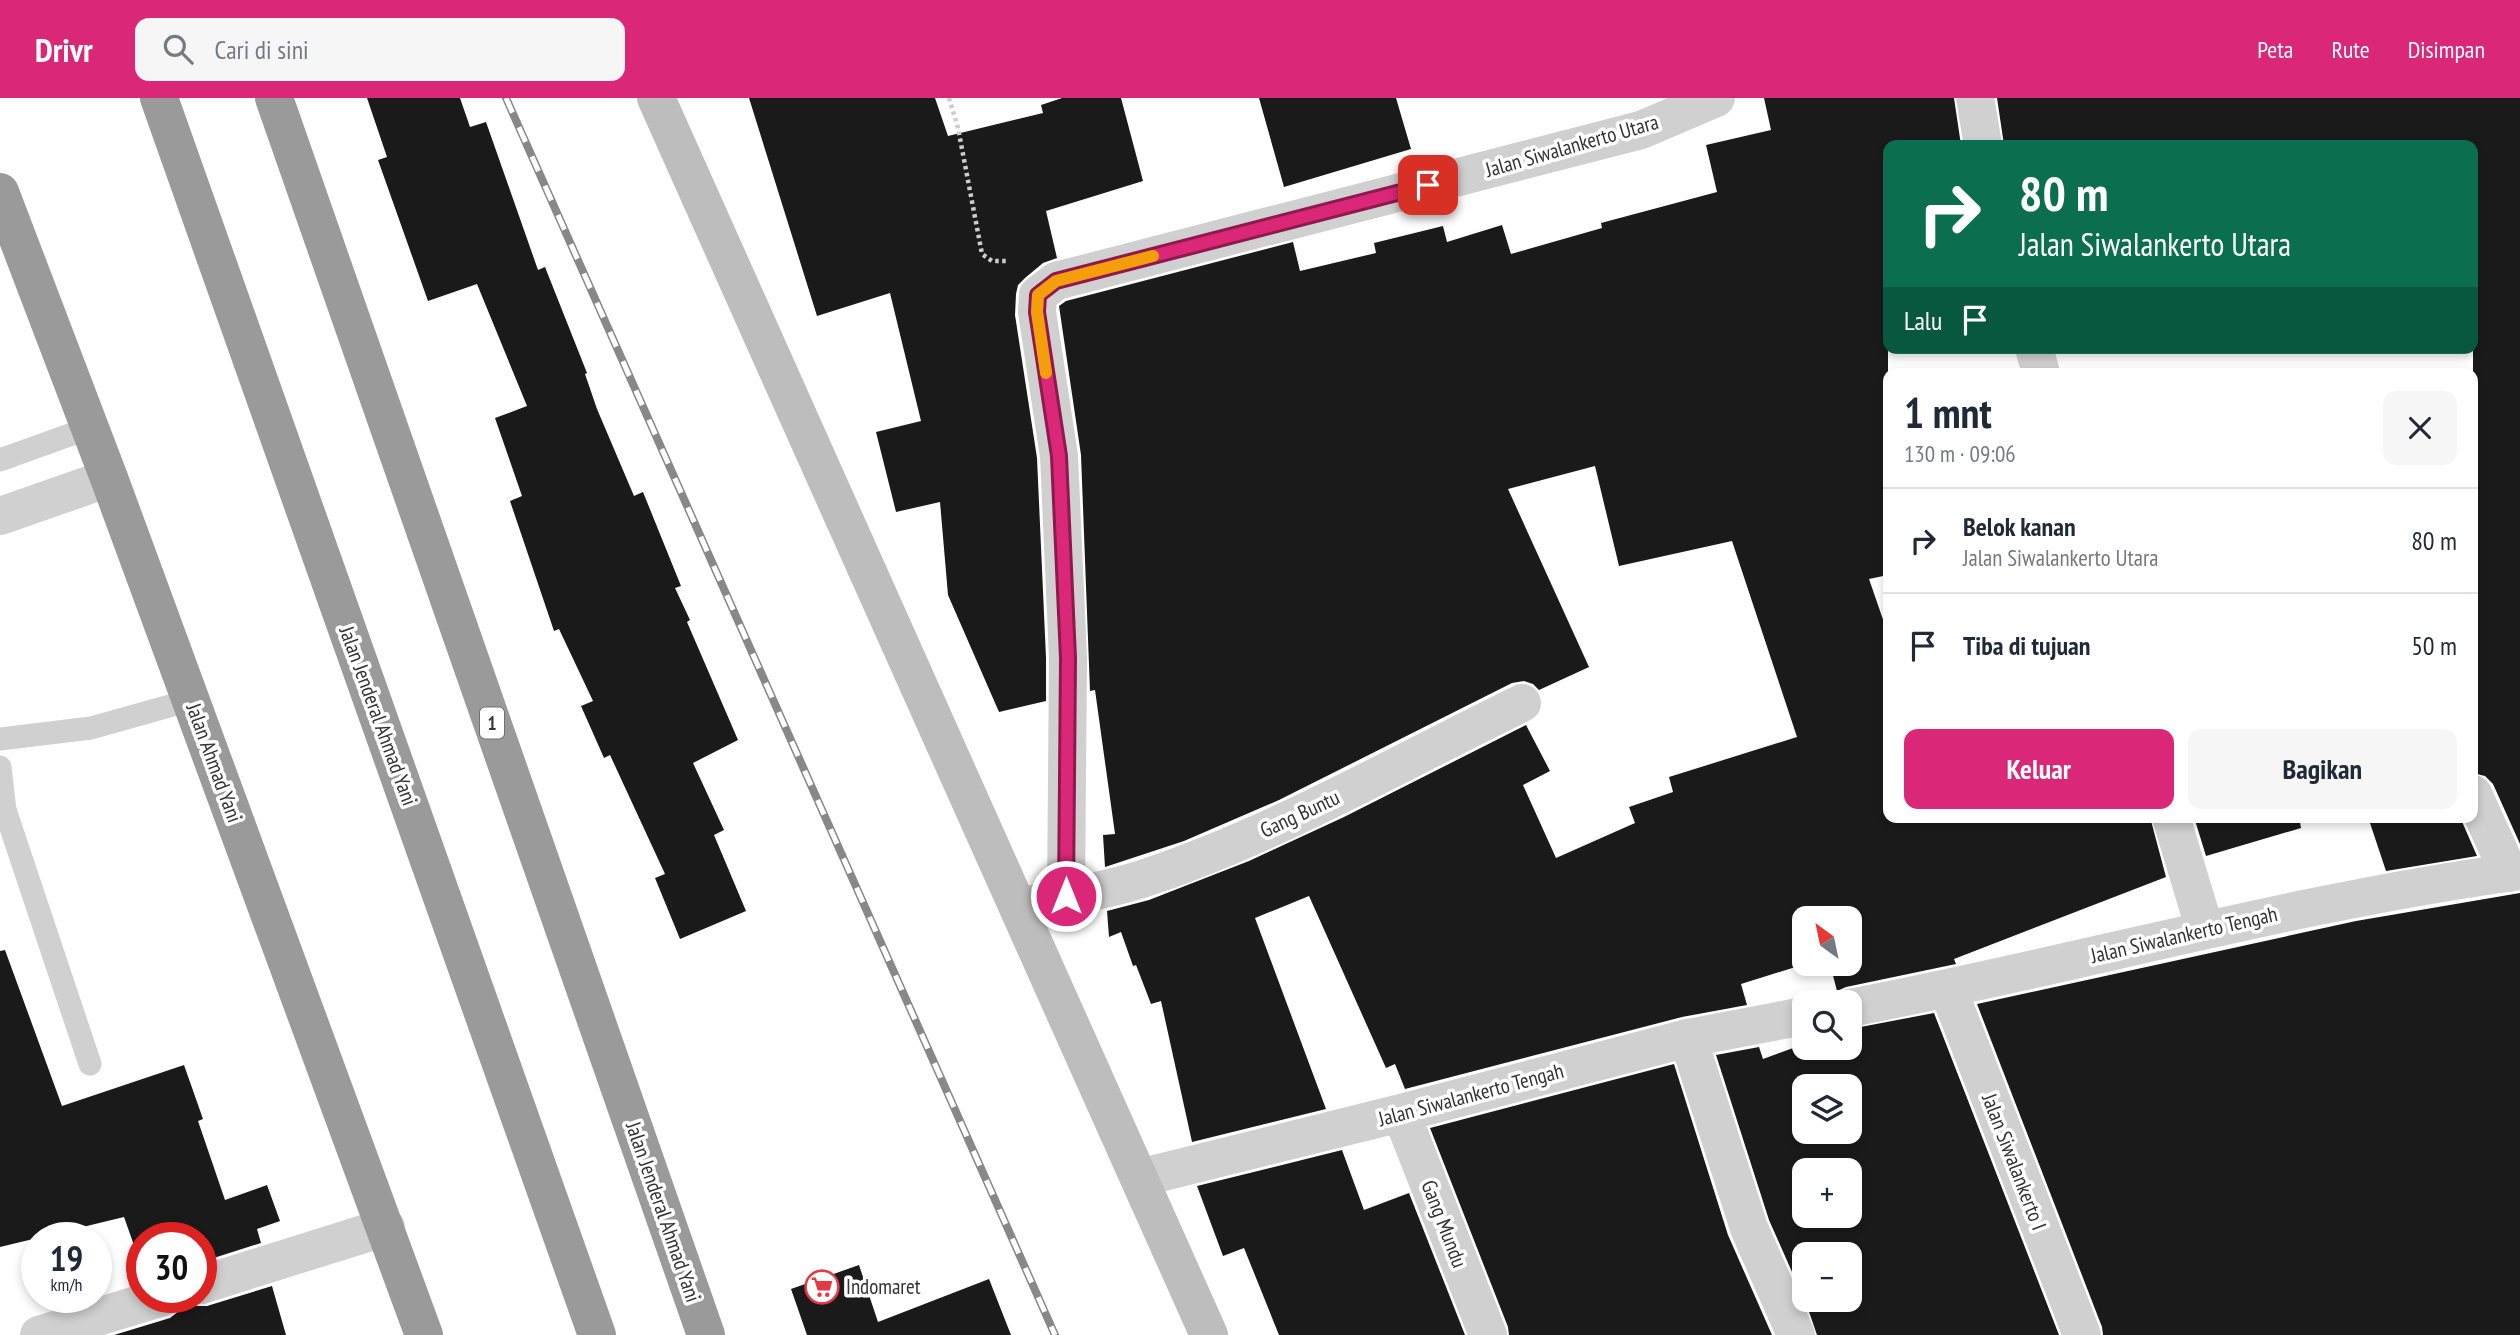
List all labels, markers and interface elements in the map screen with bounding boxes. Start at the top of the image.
search box [135,18,625,81]
text: Drivr [35,28,93,71]
icon: search [159,30,197,68]
text: Cari di sini [215,33,309,66]
text: Peta [2257,34,2293,65]
text: Rute [2331,34,2370,65]
text: Disimpan [2408,34,2485,65]
street label: Jalan Siwalankerto Utara [1481,108,1661,183]
pin [1398,155,1458,215]
text: 80 m [2019,161,2108,225]
icon: arrive [1409,166,1447,204]
icon: right [1904,168,1995,259]
text: Jalan Siwalankerto Utara [2019,223,2291,265]
icon: arrive [1956,301,1994,339]
text: Lalu [1904,304,1942,337]
text: 1 mnt [1904,385,1992,440]
button: close [2383,391,2457,465]
text: 130 m · 09:06 [1904,439,2016,468]
text: Belok kanan [1963,510,2076,543]
icon: right [1904,522,1942,560]
text: 80 m [2411,524,2457,557]
text: Jalan Siwalankerto Utara [1963,543,2159,572]
street label: Jalan Jenderal Ahmad Yani [333,622,423,809]
icon: arrive [1904,627,1942,665]
text: Tiba di tujuan [1963,629,2091,662]
text: 50 m [2411,629,2457,662]
street label: Jalan Ahmad Yani [180,699,248,826]
road number: 1 [480,708,504,738]
button: Keluar [1904,729,2174,809]
button: Bagikan [2188,729,2457,809]
street label: Gang Buntu [1256,783,1344,844]
position arrow [1029,859,1103,933]
street label: Jalan Siwalankerto Tengah [2087,900,2280,969]
north arrow [1792,906,1862,976]
map controls [1792,906,1862,1312]
button: search [1792,990,1862,1060]
street label: Jalan Siwalankerto Tengah [1374,1057,1566,1132]
button: layers [1792,1074,1862,1144]
street label: Jalan Siwalankerto I [1976,1089,2053,1234]
street label: Jalan Jenderal Ahmad Yani [620,1117,707,1306]
button: + [1792,1158,1862,1228]
street label: Gang Mundu [1415,1176,1473,1271]
speed limit sign: 30 [126,1222,217,1313]
text: 19 [50,1235,83,1281]
button: − [1792,1242,1862,1312]
supermarket icon: Indomaret [803,1268,841,1306]
text: km/h [51,1273,82,1296]
place label: Indomaret [846,1273,921,1300]

